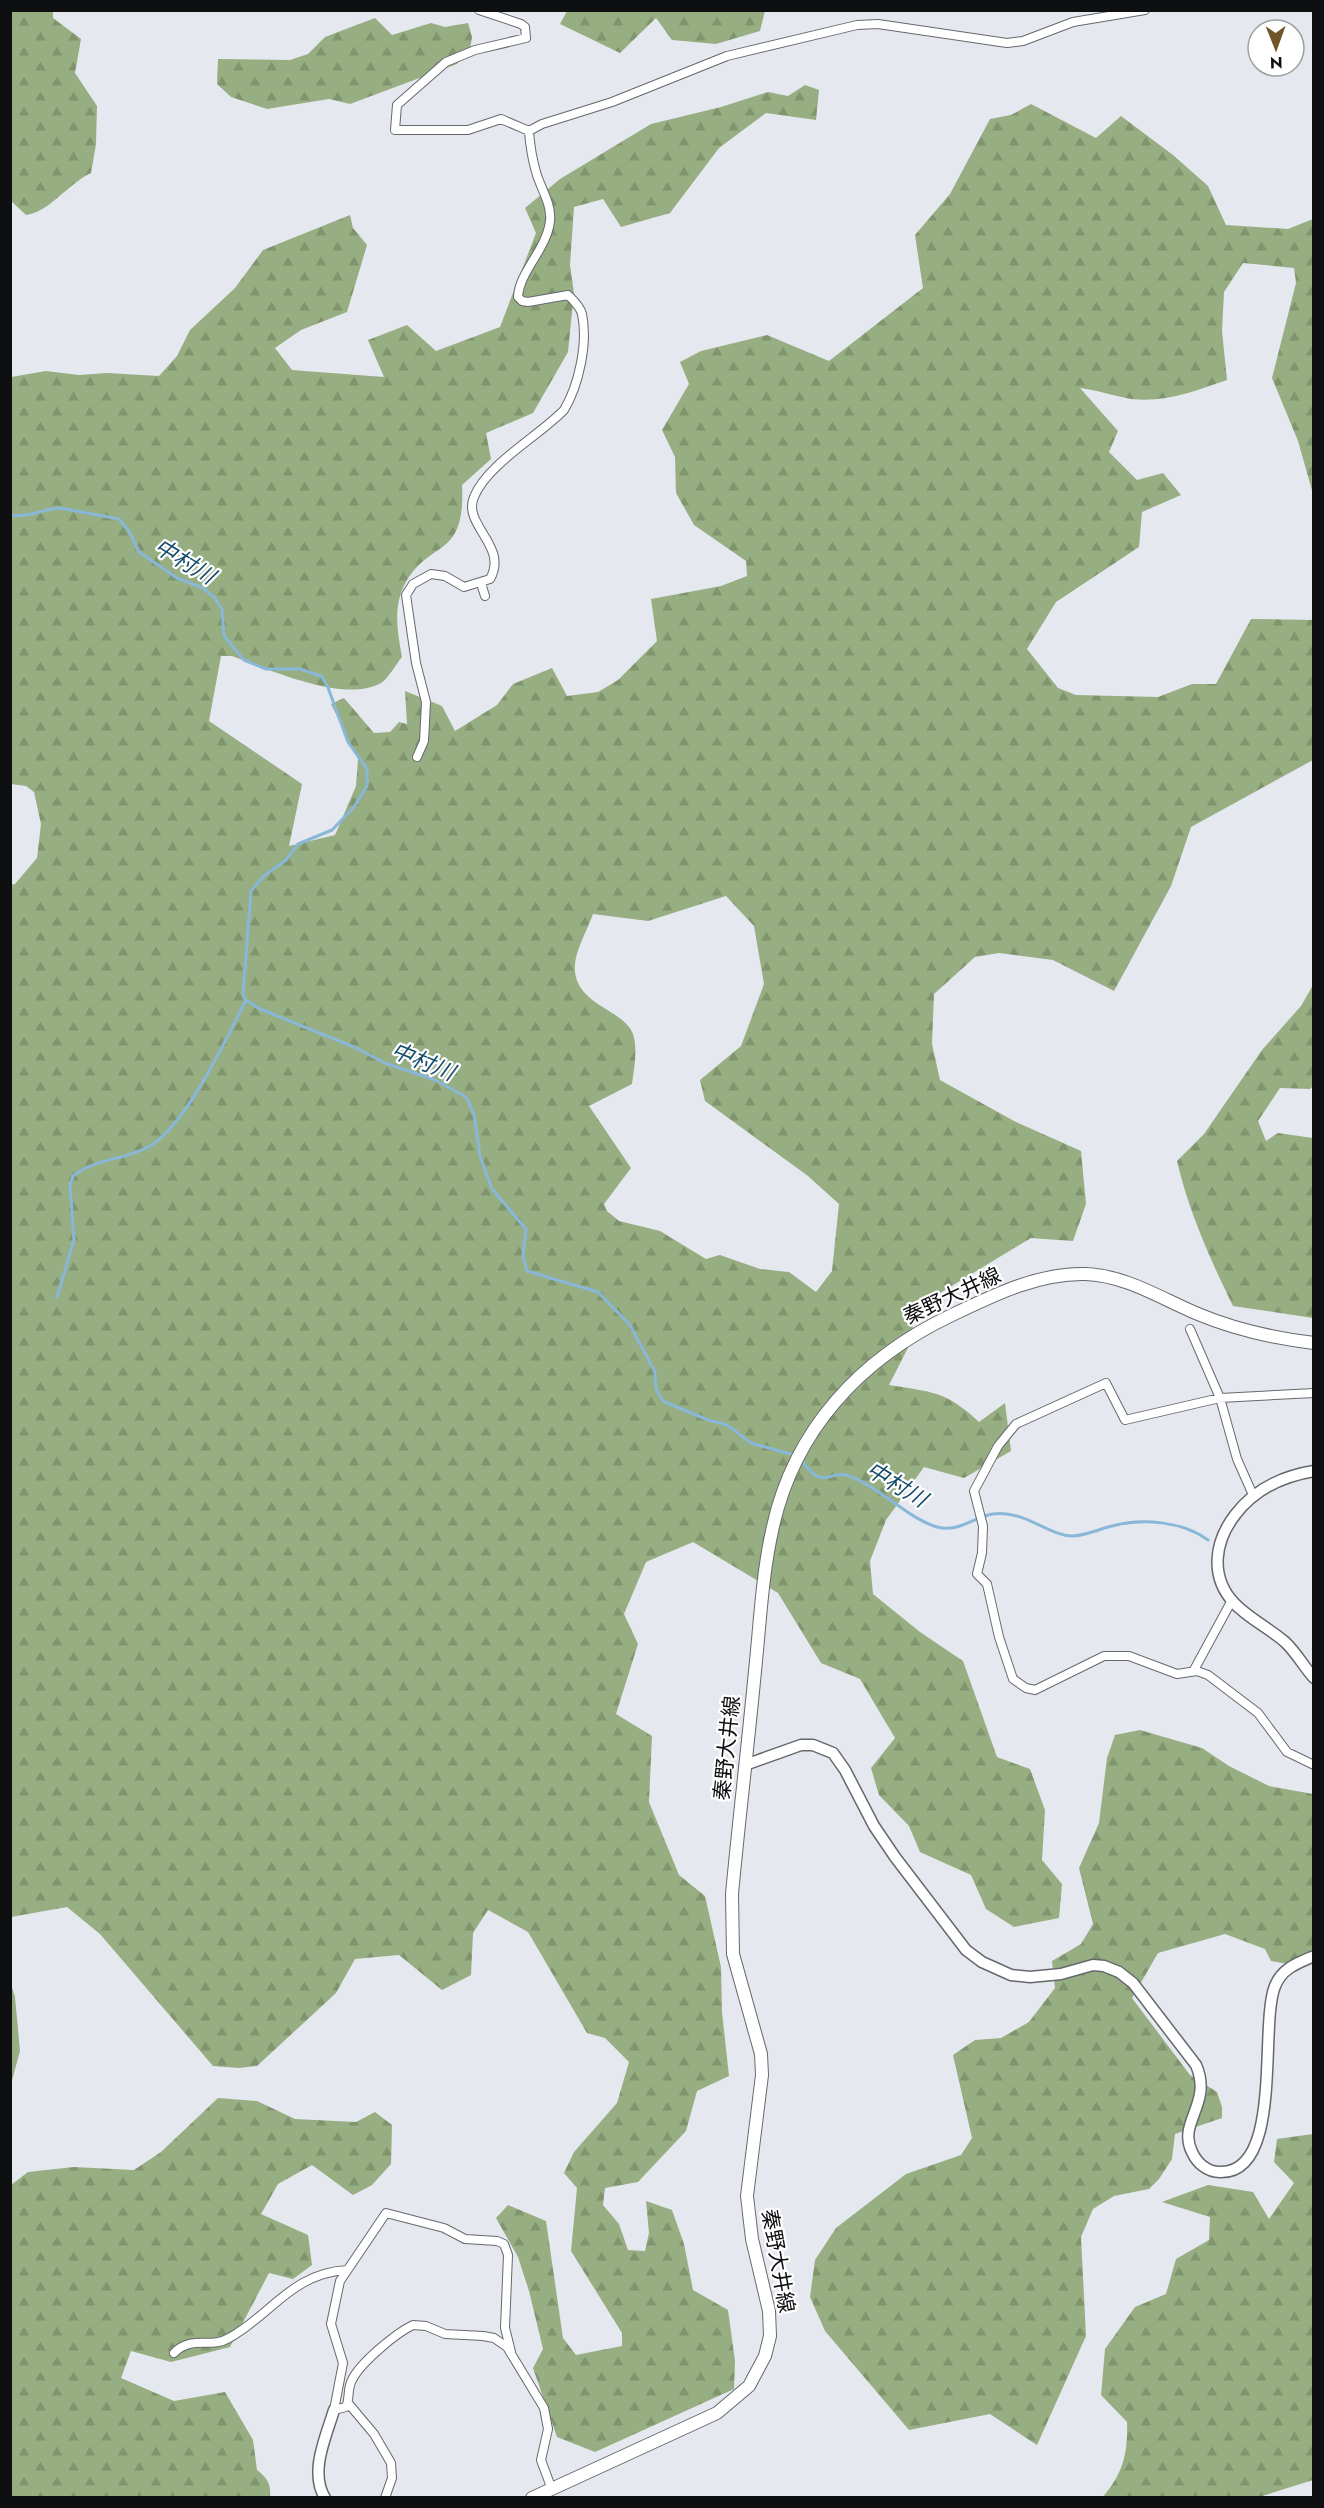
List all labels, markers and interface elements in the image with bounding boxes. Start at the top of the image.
north arrow [1246,18,1306,78]
text: N [1270,51,1283,74]
water label: 中村川 [148,530,223,593]
water label: 中村川 [386,1034,461,1089]
street label: 秦野大井線 [898,1260,1006,1332]
water label: 中村川 [860,1453,935,1516]
street label: 秦野大井線 [707,1694,747,1802]
street label: 秦野大井線 [754,2207,802,2315]

